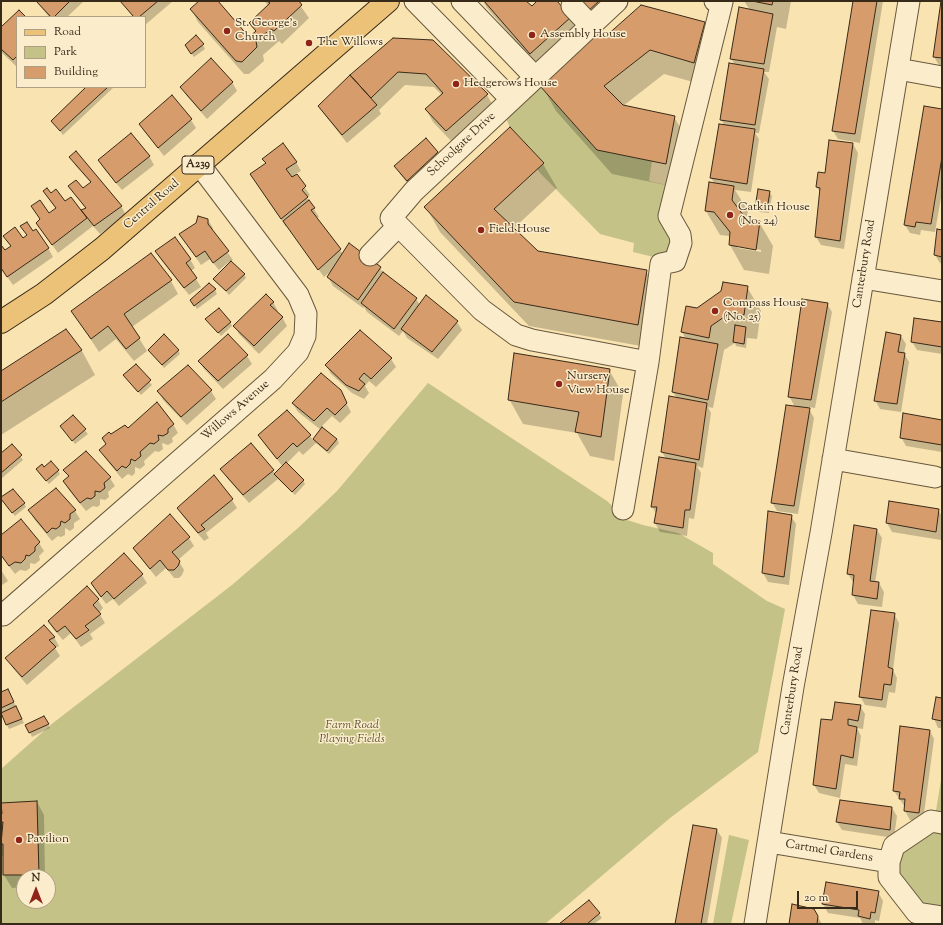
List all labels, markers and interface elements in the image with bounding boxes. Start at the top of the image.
legend [16,16,146,88]
place label: St. George's Church [235,17,297,45]
text: Road [54,23,81,41]
marker: St. George's Church [222,26,232,36]
place label: Assembly House [540,28,626,42]
marker: Assembly House [527,30,537,40]
place label: The Willows [317,36,383,50]
marker: The Willows [304,38,314,48]
text: Park [54,43,77,61]
text: Building [54,63,98,81]
place label: Hedgerows House [464,77,557,91]
marker: Hedgerows House [451,79,461,89]
street label: Schoolgate Drive [425,110,499,180]
road number: A239 [182,156,214,174]
street label: Central Road [121,177,183,233]
place label: Catkin House (No. 24) [738,201,810,229]
marker: Catkin House (No. 24) [725,210,735,220]
street label: Canterbury Road [851,219,879,309]
place label: Field House [489,223,550,237]
marker: Field House [476,225,486,235]
place label: Compass House (No. 25) [723,297,806,325]
marker: Compass House (No. 25) [710,306,720,316]
place label: Nursery View House [567,370,630,398]
street label: Willows Avenue [199,378,273,444]
marker: Nursery View House [554,379,564,389]
street label: Canterbury Road [779,646,807,736]
park label: Farm Road Playing Fields [319,719,385,747]
place label: Pavilion [27,833,69,847]
marker: Pavilion [14,835,24,845]
street label: Cartmel Gardens [784,838,874,866]
north arrow [16,869,56,909]
text: N [32,870,40,886]
scale bar [799,883,860,909]
text: 20 m [804,889,828,907]

